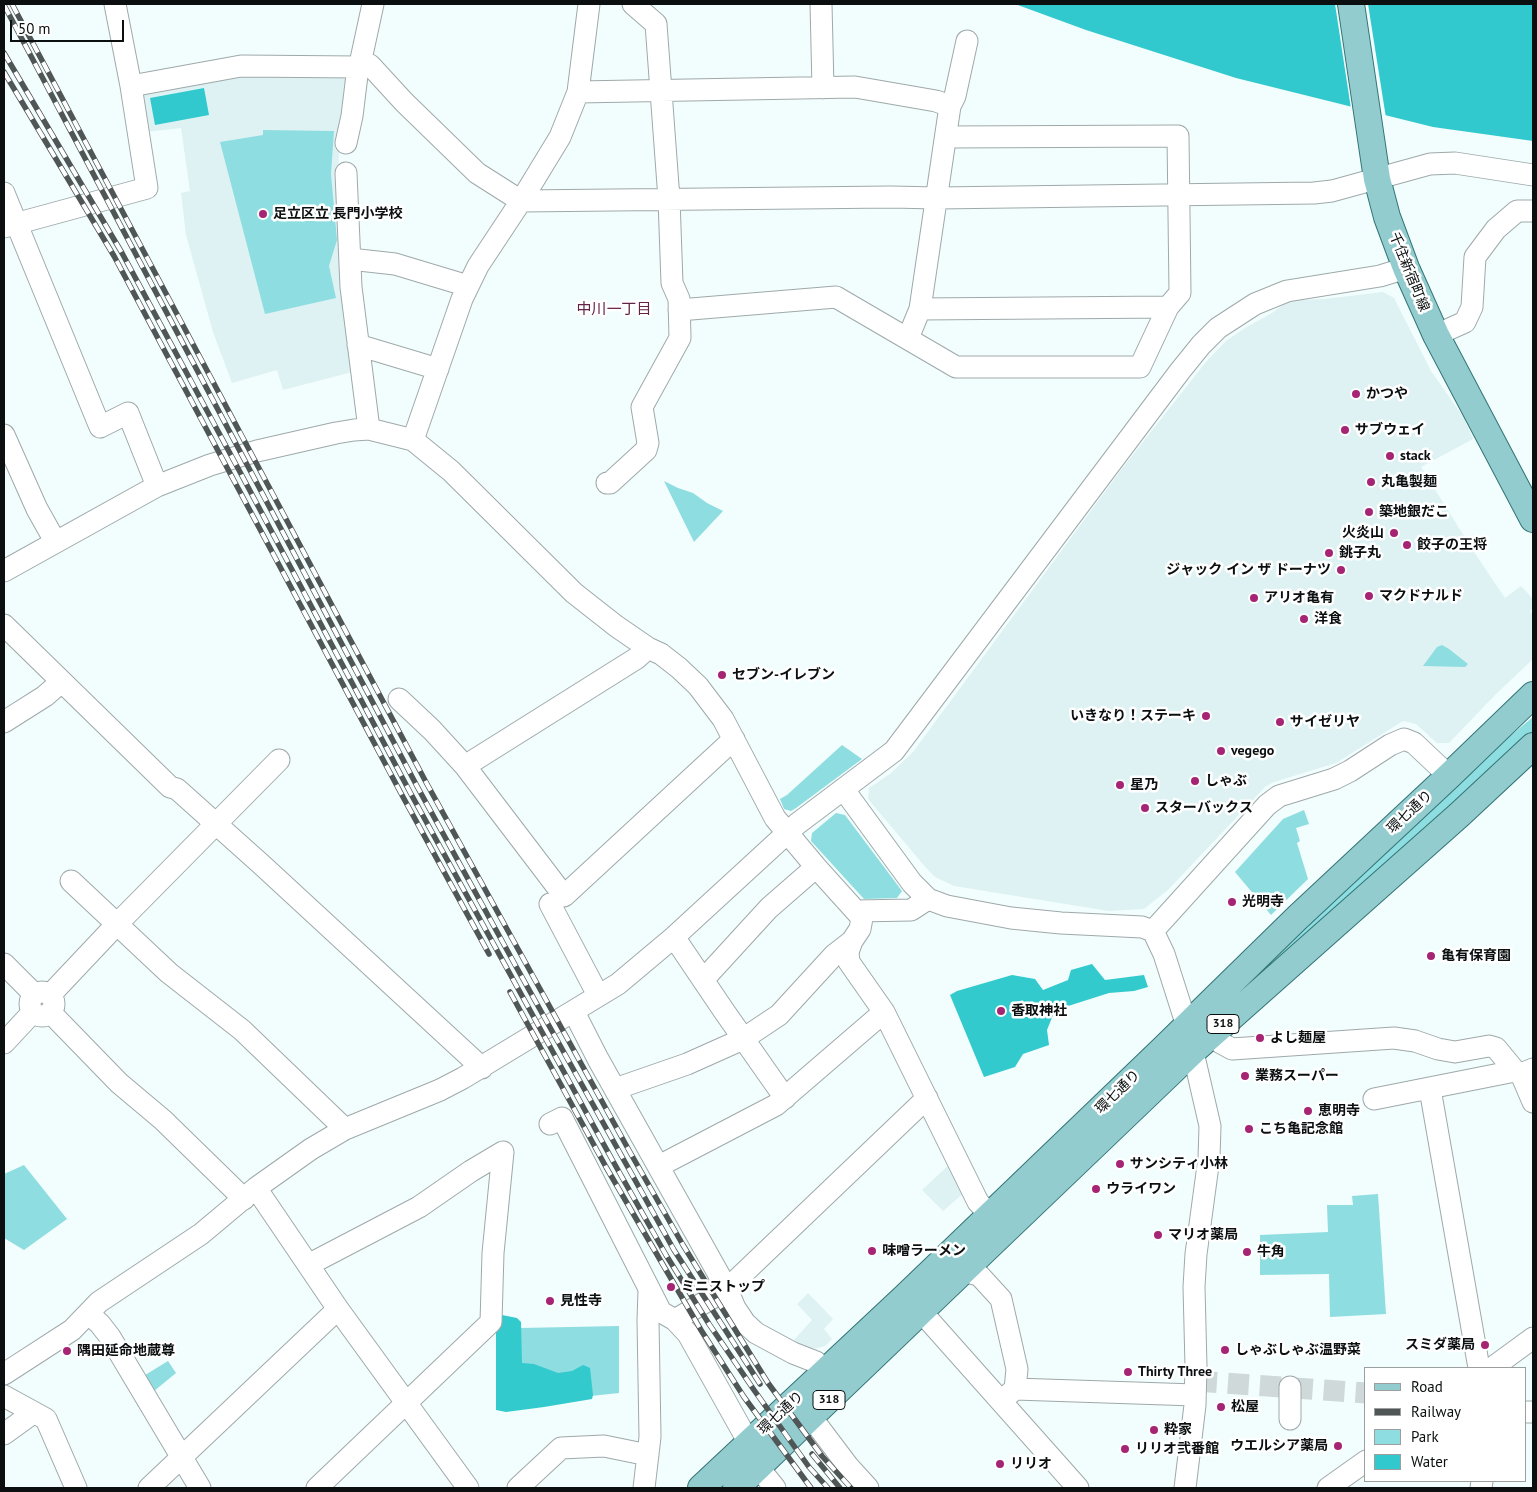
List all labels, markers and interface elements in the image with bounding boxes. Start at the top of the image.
scale bar [12,10,126,42]
text: 50 m [18,19,51,38]
place label: 足立区立 長門小学校 [273,206,403,222]
marker: 足立区立 長門小学校 [257,208,269,220]
street label: 千住新宿町線 [1385,230,1433,314]
district label: 中川一丁目 [577,301,651,319]
place label: かつや [1366,386,1408,402]
marker: かつや [1350,388,1362,400]
place label: サブウェイ [1355,422,1425,438]
marker: サブウェイ [1339,424,1351,436]
place label: stack [1400,448,1431,464]
marker: stack [1384,450,1396,462]
place label: 丸亀製麺 [1381,474,1437,490]
marker: 丸亀製麺 [1365,476,1377,488]
place label: 築地銀だこ [1379,504,1449,520]
marker: 築地銀だこ [1363,506,1375,518]
place label: 火炎山 [1342,525,1384,541]
marker: 火炎山 [1388,527,1400,539]
place label: 餃子の王将 [1417,537,1487,553]
marker: 餃子の王将 [1401,539,1413,551]
place label: 銚子丸 [1339,545,1381,561]
marker: 銚子丸 [1323,547,1335,559]
place label: ジャック イン ザ ドーナツ [1166,562,1331,578]
marker: ジャック イン ザ ドーナツ [1335,564,1347,576]
place label: マクドナルド [1379,588,1463,604]
place label: アリオ亀有 [1264,590,1334,606]
marker: マクドナルド [1363,590,1375,602]
marker: アリオ亀有 [1248,592,1260,604]
place label: 洋食 [1314,611,1342,627]
marker: 洋食 [1298,613,1310,625]
place label: セブン-イレブン [732,667,835,683]
marker: セブン-イレブン [716,669,728,681]
place label: いきなり！ステーキ [1070,708,1196,724]
marker: いきなり！ステーキ [1200,710,1212,722]
place label: サイゼリヤ [1290,714,1360,730]
marker: サイゼリヤ [1274,716,1286,728]
place label: vegego [1231,743,1274,759]
marker: vegego [1215,745,1227,757]
place label: しゃぶ [1205,773,1247,789]
marker: しゃぶ [1189,775,1201,787]
place label: 星乃 [1130,777,1158,793]
marker: 星乃 [1114,779,1126,791]
street label: 環七通り [1384,787,1436,837]
place label: スターバックス [1155,800,1253,816]
marker: スターバックス [1139,802,1151,814]
place label: 光明寺 [1242,894,1284,910]
marker: 光明寺 [1226,896,1238,908]
place label: 亀有保育園 [1441,948,1511,964]
marker: 亀有保育園 [1425,950,1437,962]
place label: 香取神社 [1011,1003,1067,1019]
marker: 香取神社 [995,1005,1007,1017]
road number: 318 [1207,1014,1239,1034]
place label: よし麺屋 [1270,1030,1326,1046]
marker: よし麺屋 [1254,1032,1266,1044]
street label: 環七通り [1092,1067,1144,1117]
place label: 業務スーパー [1255,1068,1339,1084]
marker: 業務スーパー [1239,1070,1251,1082]
place label: 恵明寺 [1318,1103,1360,1119]
marker: 恵明寺 [1302,1105,1314,1117]
place label: こち亀記念館 [1259,1121,1343,1137]
marker: こち亀記念館 [1243,1123,1255,1135]
place label: サンシティ小林 [1130,1156,1228,1172]
marker: サンシティ小林 [1114,1158,1126,1170]
place label: ウライワン [1106,1181,1176,1197]
marker: ウライワン [1090,1183,1102,1195]
place label: マリオ薬局 [1168,1227,1238,1243]
marker: マリオ薬局 [1152,1229,1164,1241]
place label: 味噌ラーメン [882,1243,966,1259]
place label: 牛角 [1257,1244,1285,1260]
marker: 味噌ラーメン [866,1245,878,1257]
marker: 牛角 [1241,1246,1253,1258]
place label: ミニストップ [681,1279,765,1295]
marker: ミニストップ [665,1281,677,1293]
place label: 見性寺 [560,1293,602,1309]
marker: 見性寺 [544,1295,556,1307]
place label: スミダ薬局 [1405,1337,1475,1353]
marker: スミダ薬局 [1479,1339,1491,1351]
place label: しゃぶしゃぶ温野菜 [1235,1342,1361,1358]
place label: 隅田延命地蔵尊 [77,1343,175,1359]
marker: しゃぶしゃぶ温野菜 [1219,1344,1231,1356]
marker: 隅田延命地蔵尊 [61,1345,73,1357]
place label: Thirty Three [1138,1364,1212,1380]
marker: Thirty Three [1122,1366,1134,1378]
legend [1364,1367,1527,1482]
text: Road [1411,1377,1443,1396]
street label: 環七通り [755,1388,807,1438]
road number: 318 [813,1390,845,1410]
place label: 松屋 [1231,1399,1259,1415]
marker: 松屋 [1215,1401,1227,1413]
text: Railway [1411,1402,1461,1421]
place label: 粋家 [1164,1422,1192,1438]
marker: 粋家 [1148,1424,1160,1436]
text: Park [1411,1427,1439,1446]
place label: ウエルシア薬局 [1230,1438,1328,1454]
marker: ウエルシア薬局 [1332,1440,1344,1452]
place label: リリオ弐番館 [1135,1441,1219,1457]
marker: リリオ弐番館 [1119,1443,1131,1455]
text: Water [1411,1452,1448,1471]
place label: リリオ [1010,1456,1052,1472]
marker: リリオ [994,1458,1006,1470]

